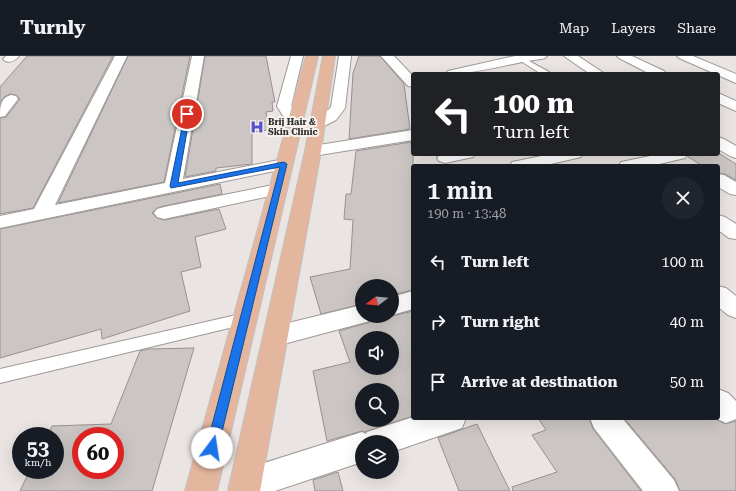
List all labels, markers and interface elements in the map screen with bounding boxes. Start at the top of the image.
text: Turnly [20,16,85,39]
text: Map [559,20,589,36]
text: Layers [611,20,655,36]
text: Share [677,20,716,36]
text: 100 m [493,87,574,120]
icon: left [427,88,479,140]
pin [170,97,204,131]
icon: arrive [176,103,198,125]
place label: Brij Hair & Skin Clinic [268,117,318,137]
hospital icon: Brij Hair & Skin Clinic [249,119,265,135]
text: Turn left [493,121,569,142]
text: 1 min [427,177,493,205]
button: close [662,177,704,219]
text: 190 m · 13:48 [427,206,506,221]
icon: left [427,251,449,273]
text: Turn left [461,253,529,271]
text: 100 m [661,253,704,271]
north arrow [355,279,399,323]
map controls [355,279,399,479]
icon: right [427,311,449,333]
text: Turn right [461,313,540,331]
text: 40 m [670,313,704,331]
button: sound [355,331,399,375]
icon: arrive [427,371,449,393]
text: Arrive at destination [461,373,617,391]
text: 50 m [670,373,704,391]
button: search [355,383,399,427]
speed limit sign: 60 [72,427,124,479]
position arrow [191,427,233,469]
button: layers [355,435,399,479]
text: 53 [27,436,49,460]
text: km/h [25,457,51,468]

